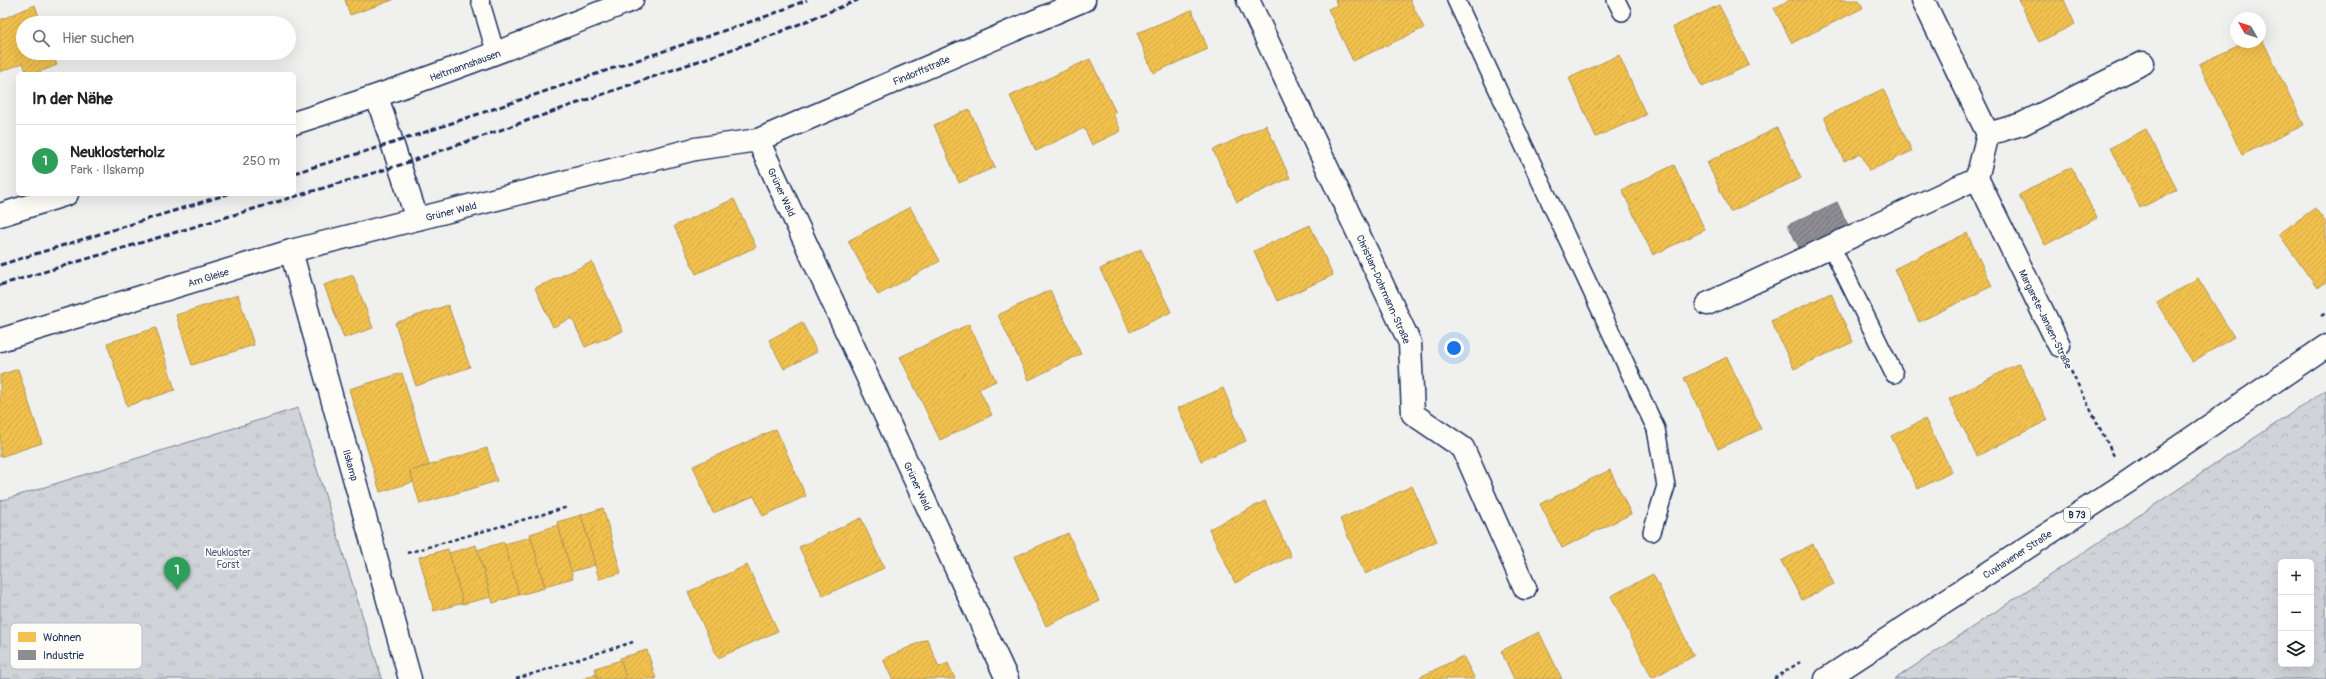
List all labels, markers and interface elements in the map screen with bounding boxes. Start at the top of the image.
north arrow [2230,12,2266,48]
search box [16,16,296,60]
icon: search [30,27,52,49]
text: Hier suchen [62,29,134,48]
street label: Heitmannshausen [428,47,503,84]
street label: Findorffstraße [891,54,952,88]
text: In der Nähe [32,88,113,109]
text: Neuklosterholz [70,143,165,162]
text: 1 [42,153,48,169]
text: 250 m [242,153,280,169]
text: Park · Ilskamp [70,162,144,178]
street label: Grüner Wald [765,166,798,219]
street label: Grüner Wald [424,200,478,224]
street label: Christian-Dohrmann-Straße [1354,233,1413,346]
street label: Am Gleise [186,266,230,290]
street label: Margarete-Jansen-Straße [2016,268,2074,371]
your location [1444,338,1464,358]
street label: Ilskamp [340,448,360,483]
street label: Grüner Wald [901,460,934,513]
road number: B 73 [2064,508,2090,522]
street label: Cuxhavener Straße [1981,528,2054,582]
park label: Neukloster Forst [205,547,251,571]
pin: 1 [164,557,190,590]
map controls [2278,559,2314,667]
button: + [2278,559,2314,595]
button: − [2278,595,2314,631]
legend [10,623,142,669]
text: Wohnen [43,631,81,644]
button: layers [2278,631,2314,667]
text: Industrie [43,649,84,662]

